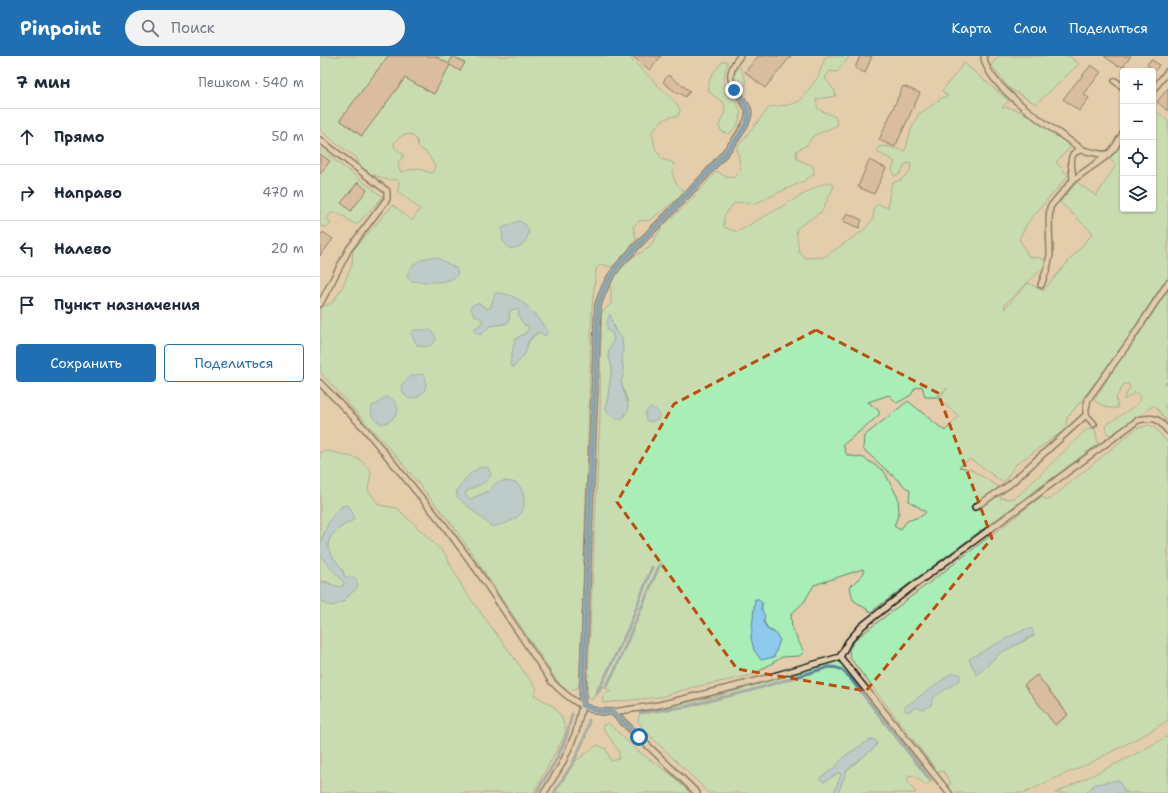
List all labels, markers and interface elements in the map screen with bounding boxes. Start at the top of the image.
search box [125,10,405,46]
text: Pinpoint [20,16,101,41]
icon: search [139,17,161,39]
text: Поиск [171,18,215,38]
text: Карта [951,19,992,37]
text: Слои [1014,19,1047,37]
text: Поделиться [1069,19,1148,37]
map controls [1120,68,1156,212]
button: + [1120,68,1156,104]
text: 7 мин [16,71,71,93]
text: Пешком · 540 m [198,74,304,91]
route end [725,81,743,99]
button: − [1120,104,1156,140]
icon: ahead [16,126,38,148]
text: Прямо [54,127,104,147]
text: 50 m [271,128,304,145]
button: locate [1120,140,1156,176]
button: layers [1120,176,1156,212]
icon: right [16,182,38,204]
text: Направо [54,183,122,203]
text: 470 m [262,184,304,201]
icon: left [16,238,38,260]
text: Налево [54,239,112,259]
text: 20 m [271,240,304,257]
icon: arrive [16,294,38,316]
text: Пункт назначения [54,295,200,315]
button: Сохранить [16,344,156,382]
button: Поделиться [164,344,304,382]
route start [630,728,648,746]

